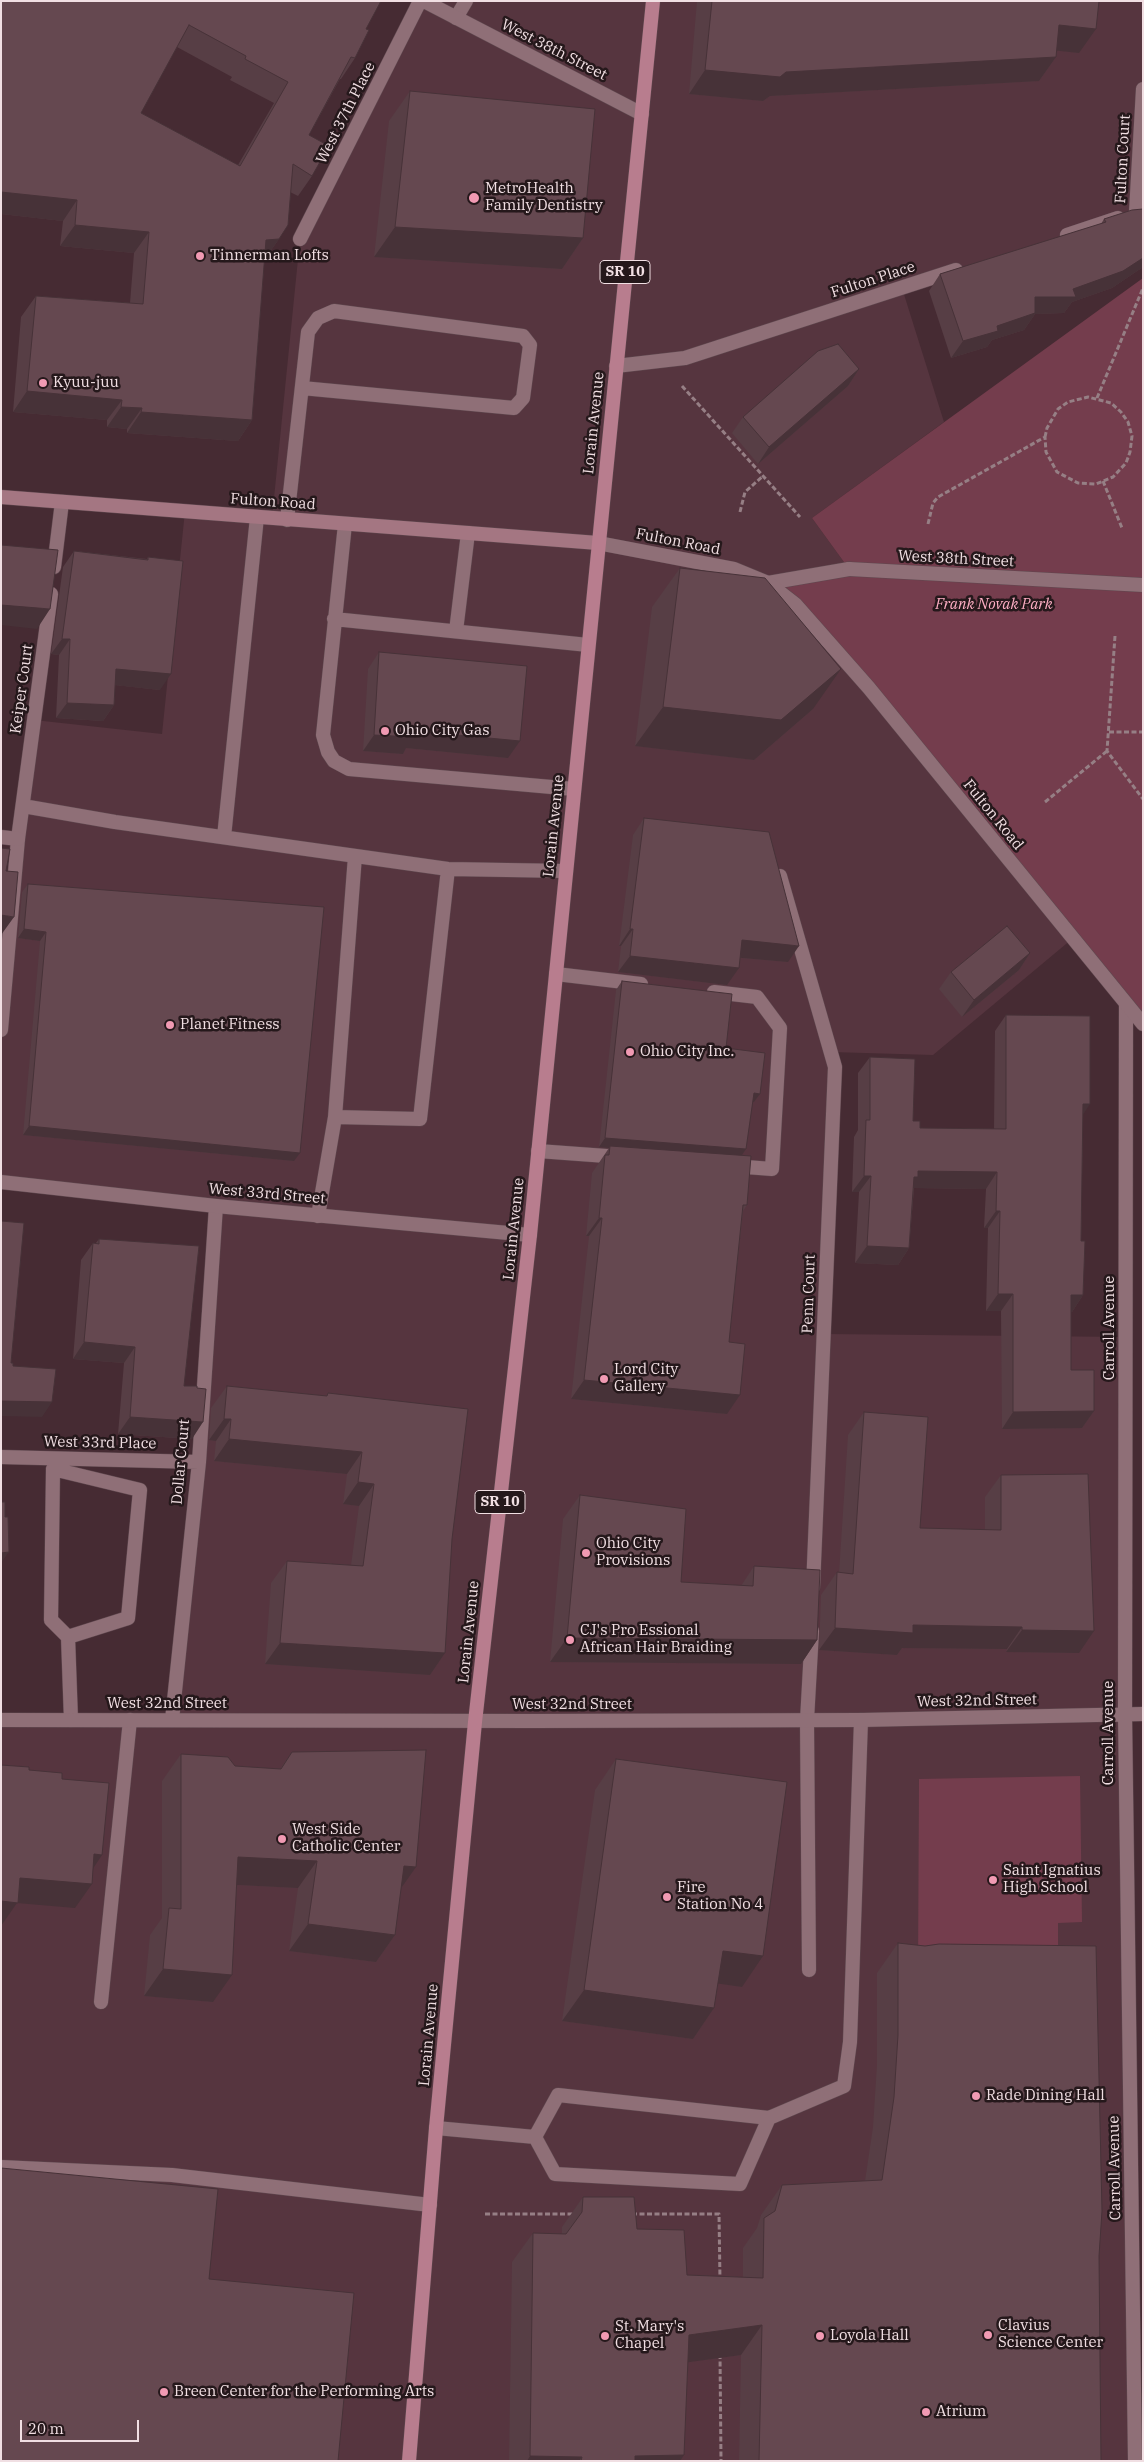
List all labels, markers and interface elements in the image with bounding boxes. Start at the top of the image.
street label: West 38th Street [498,16,610,84]
street label: West 37th Place [313,59,379,167]
street label: Fulton Court [1112,114,1134,204]
place label: MetroHealth Family Dentistry [485,180,603,215]
marker: MetroHealth Family Dentistry [467,191,481,205]
place label: Tinnerman Lofts [210,247,329,265]
marker: Tinnerman Lofts [194,250,206,262]
street label: Fulton Place [829,258,917,302]
road number: SR 10 [600,260,650,284]
street label: Lorain Avenue [580,371,608,475]
place label: Kyuu-juu [53,374,119,392]
marker: Kyuu-juu [37,377,49,389]
street label: Fulton Road [230,490,316,514]
street label: Fulton Road [634,525,722,559]
street label: West 38th Street [898,547,1014,571]
park label: Frank Novak Park [935,596,1053,614]
street label: Keiper Court [7,643,37,735]
place label: Ohio City Gas [395,722,489,740]
marker: Ohio City Gas [379,725,391,737]
street label: Lorain Avenue [540,774,568,878]
street label: Fulton Road [959,776,1027,854]
place label: Planet Fitness [180,1016,280,1034]
marker: Planet Fitness [164,1019,176,1031]
place label: Ohio City Inc. [640,1043,734,1061]
marker: Ohio City Inc. [624,1046,636,1058]
street label: Lorain Avenue [500,1177,528,1281]
street label: West 33rd Street [208,1180,326,1208]
street label: Penn Court [799,1254,819,1334]
street label: Carroll Avenue [1101,1276,1119,1380]
place label: Lord City Gallery [614,1361,678,1396]
marker: Lord City Gallery [598,1373,610,1385]
street label: Dollar Court [168,1418,194,1506]
street label: West 33rd Place [43,1433,157,1453]
road number: SR 10 [475,1490,525,1514]
place label: Ohio City Provisions [596,1535,670,1570]
marker: Ohio City Provisions [580,1547,592,1559]
street label: Lorain Avenue [455,1580,483,1684]
place label: CJ's Pro Essional African Hair Braiding [580,1622,732,1657]
marker: CJ's Pro Essional African Hair Braiding [564,1634,576,1646]
street label: Carroll Avenue [1100,1681,1118,1785]
street label: West 32nd Street [917,1691,1037,1711]
street label: West 32nd Street [107,1695,227,1713]
street label: West 32nd Street [512,1696,632,1714]
place label: West Side Catholic Center [292,1821,400,1856]
marker: West Side Catholic Center [276,1833,288,1845]
place label: Saint Ignatius High School [1003,1862,1101,1897]
marker: Saint Ignatius High School [987,1874,999,1886]
place label: Fire Station No 4 [677,1879,763,1914]
marker: Fire Station No 4 [661,1891,673,1903]
street label: Lorain Avenue [416,1983,442,2087]
place label: Rade Dining Hall [986,2087,1105,2105]
marker: Rade Dining Hall [970,2090,982,2102]
street label: Carroll Avenue [1105,2115,1125,2221]
place label: Clavius Science Center [998,2317,1103,2352]
place label: St. Mary's Chapel [615,2318,684,2353]
place label: Loyola Hall [830,2327,909,2345]
marker: Clavius Science Center [982,2329,994,2341]
marker: St. Mary's Chapel [599,2330,611,2342]
marker: Loyola Hall [814,2330,826,2342]
place label: Breen Center for the Performing Arts [174,2383,434,2401]
marker: Breen Center for the Performing Arts [158,2386,170,2398]
place label: Atrium [936,2403,986,2421]
marker: Atrium [920,2406,932,2418]
scale bar [22,2410,141,2442]
text: 20 m [28,2419,64,2438]

